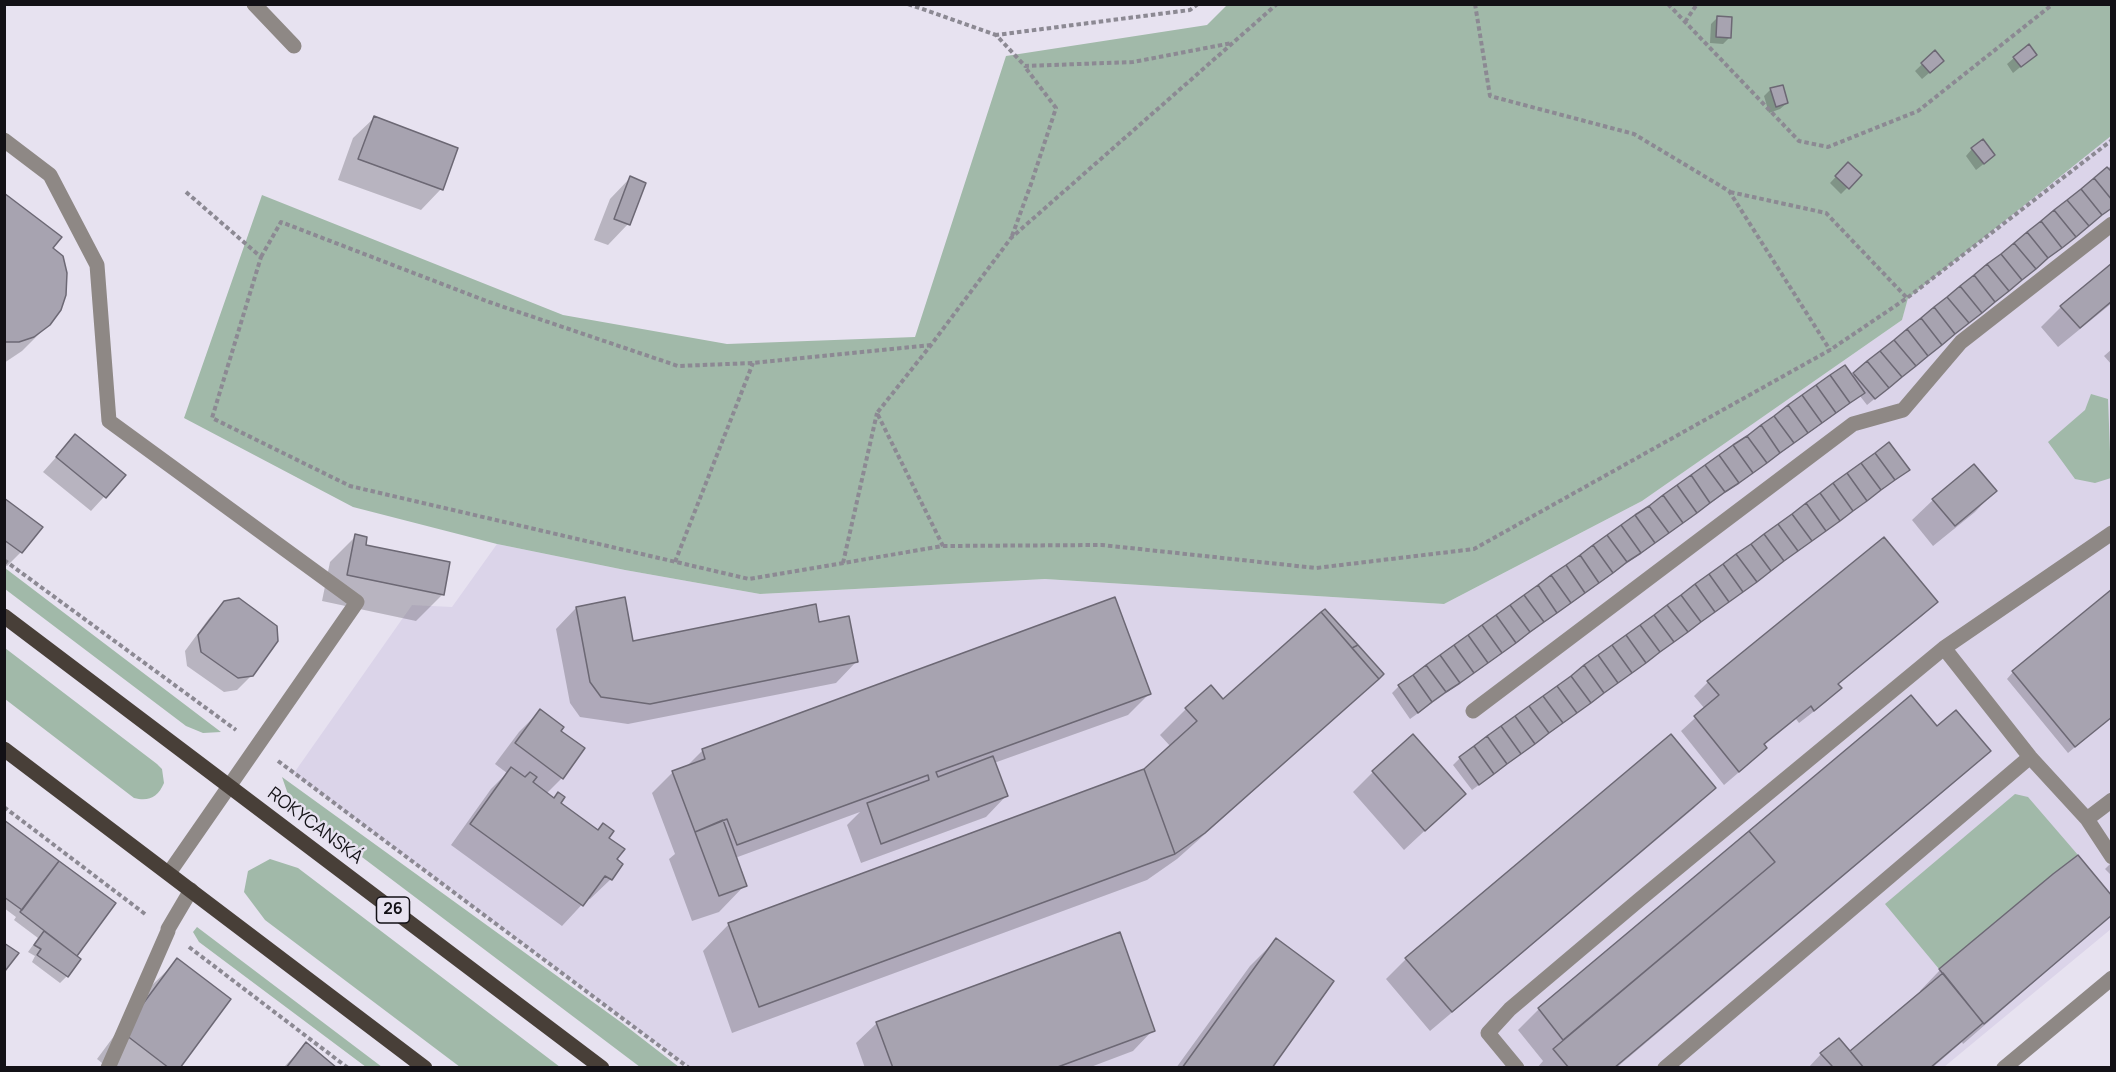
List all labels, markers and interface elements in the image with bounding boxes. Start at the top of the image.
street label: ROKYCANSKÁ [263,783,367,869]
road number: 26 [376,897,410,923]

